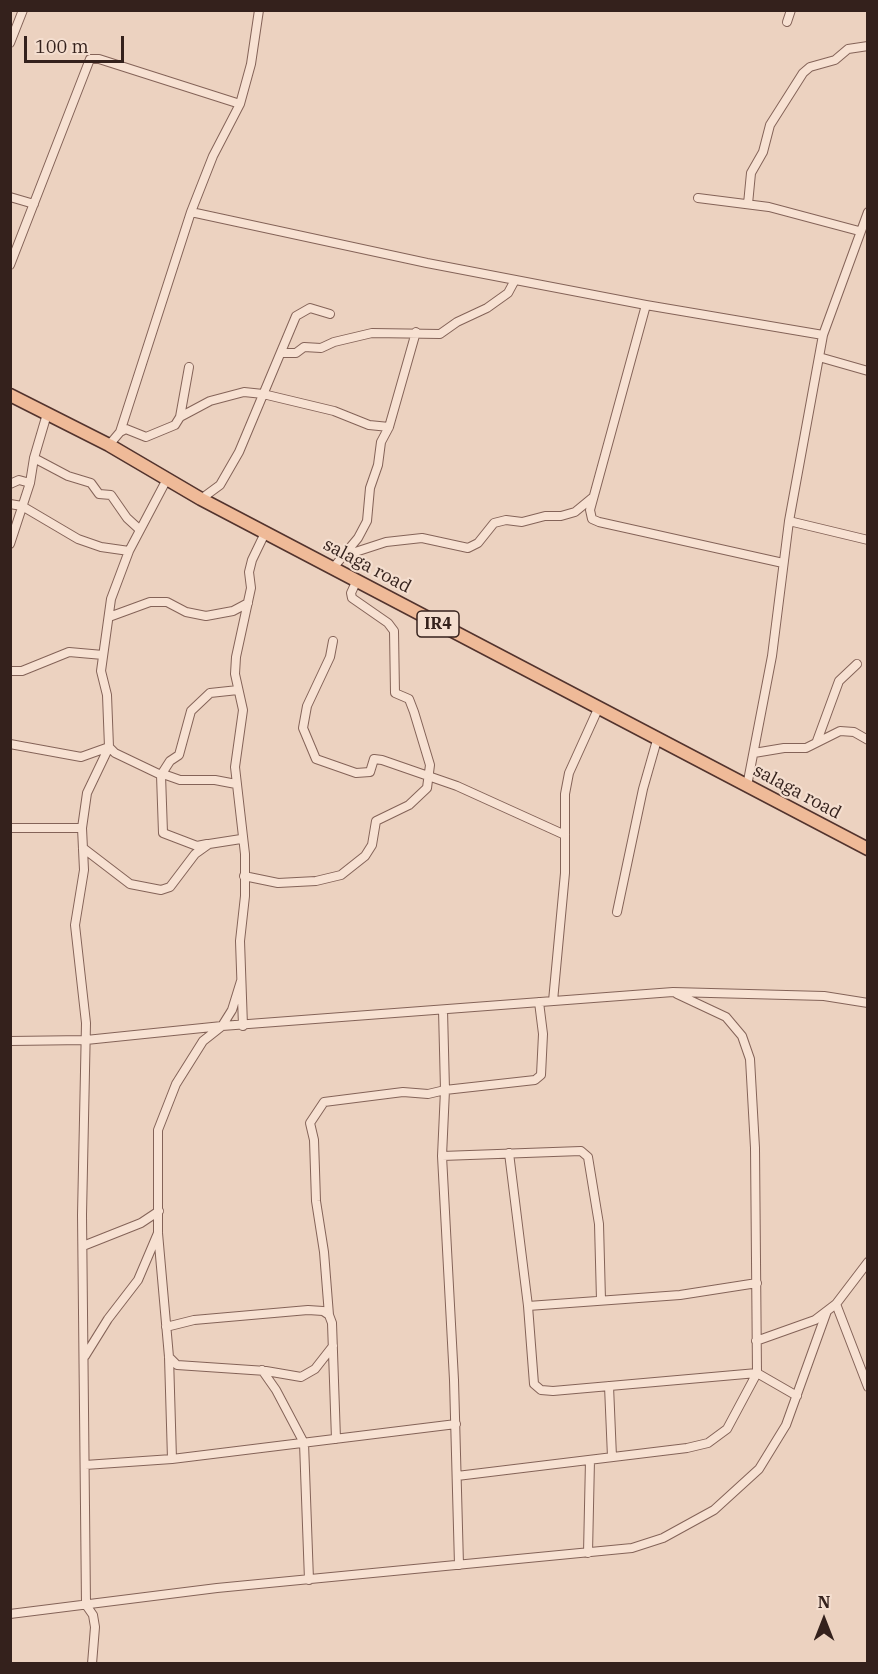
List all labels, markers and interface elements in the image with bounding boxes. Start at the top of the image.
scale bar [27,24,128,62]
text: 100 m [35,35,89,58]
street label: salaga road [319,534,415,598]
road number: IR4 [417,611,459,637]
street label: salaga road [749,760,845,824]
north arrow [794,1590,854,1650]
text: N [818,1592,830,1612]

